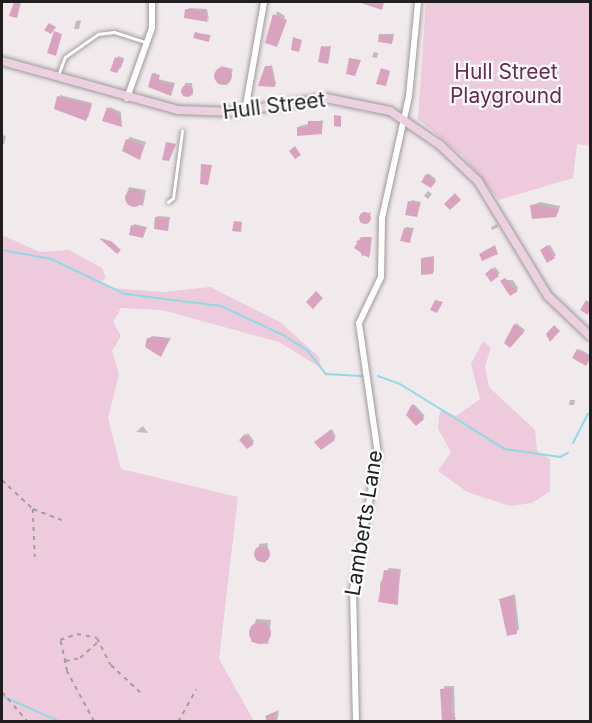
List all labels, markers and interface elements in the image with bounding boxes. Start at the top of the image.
park label: Hull Street Playground [450,59,562,109]
street label: Hull Street [221,87,327,125]
street label: Lamberts Lane [340,448,388,598]

